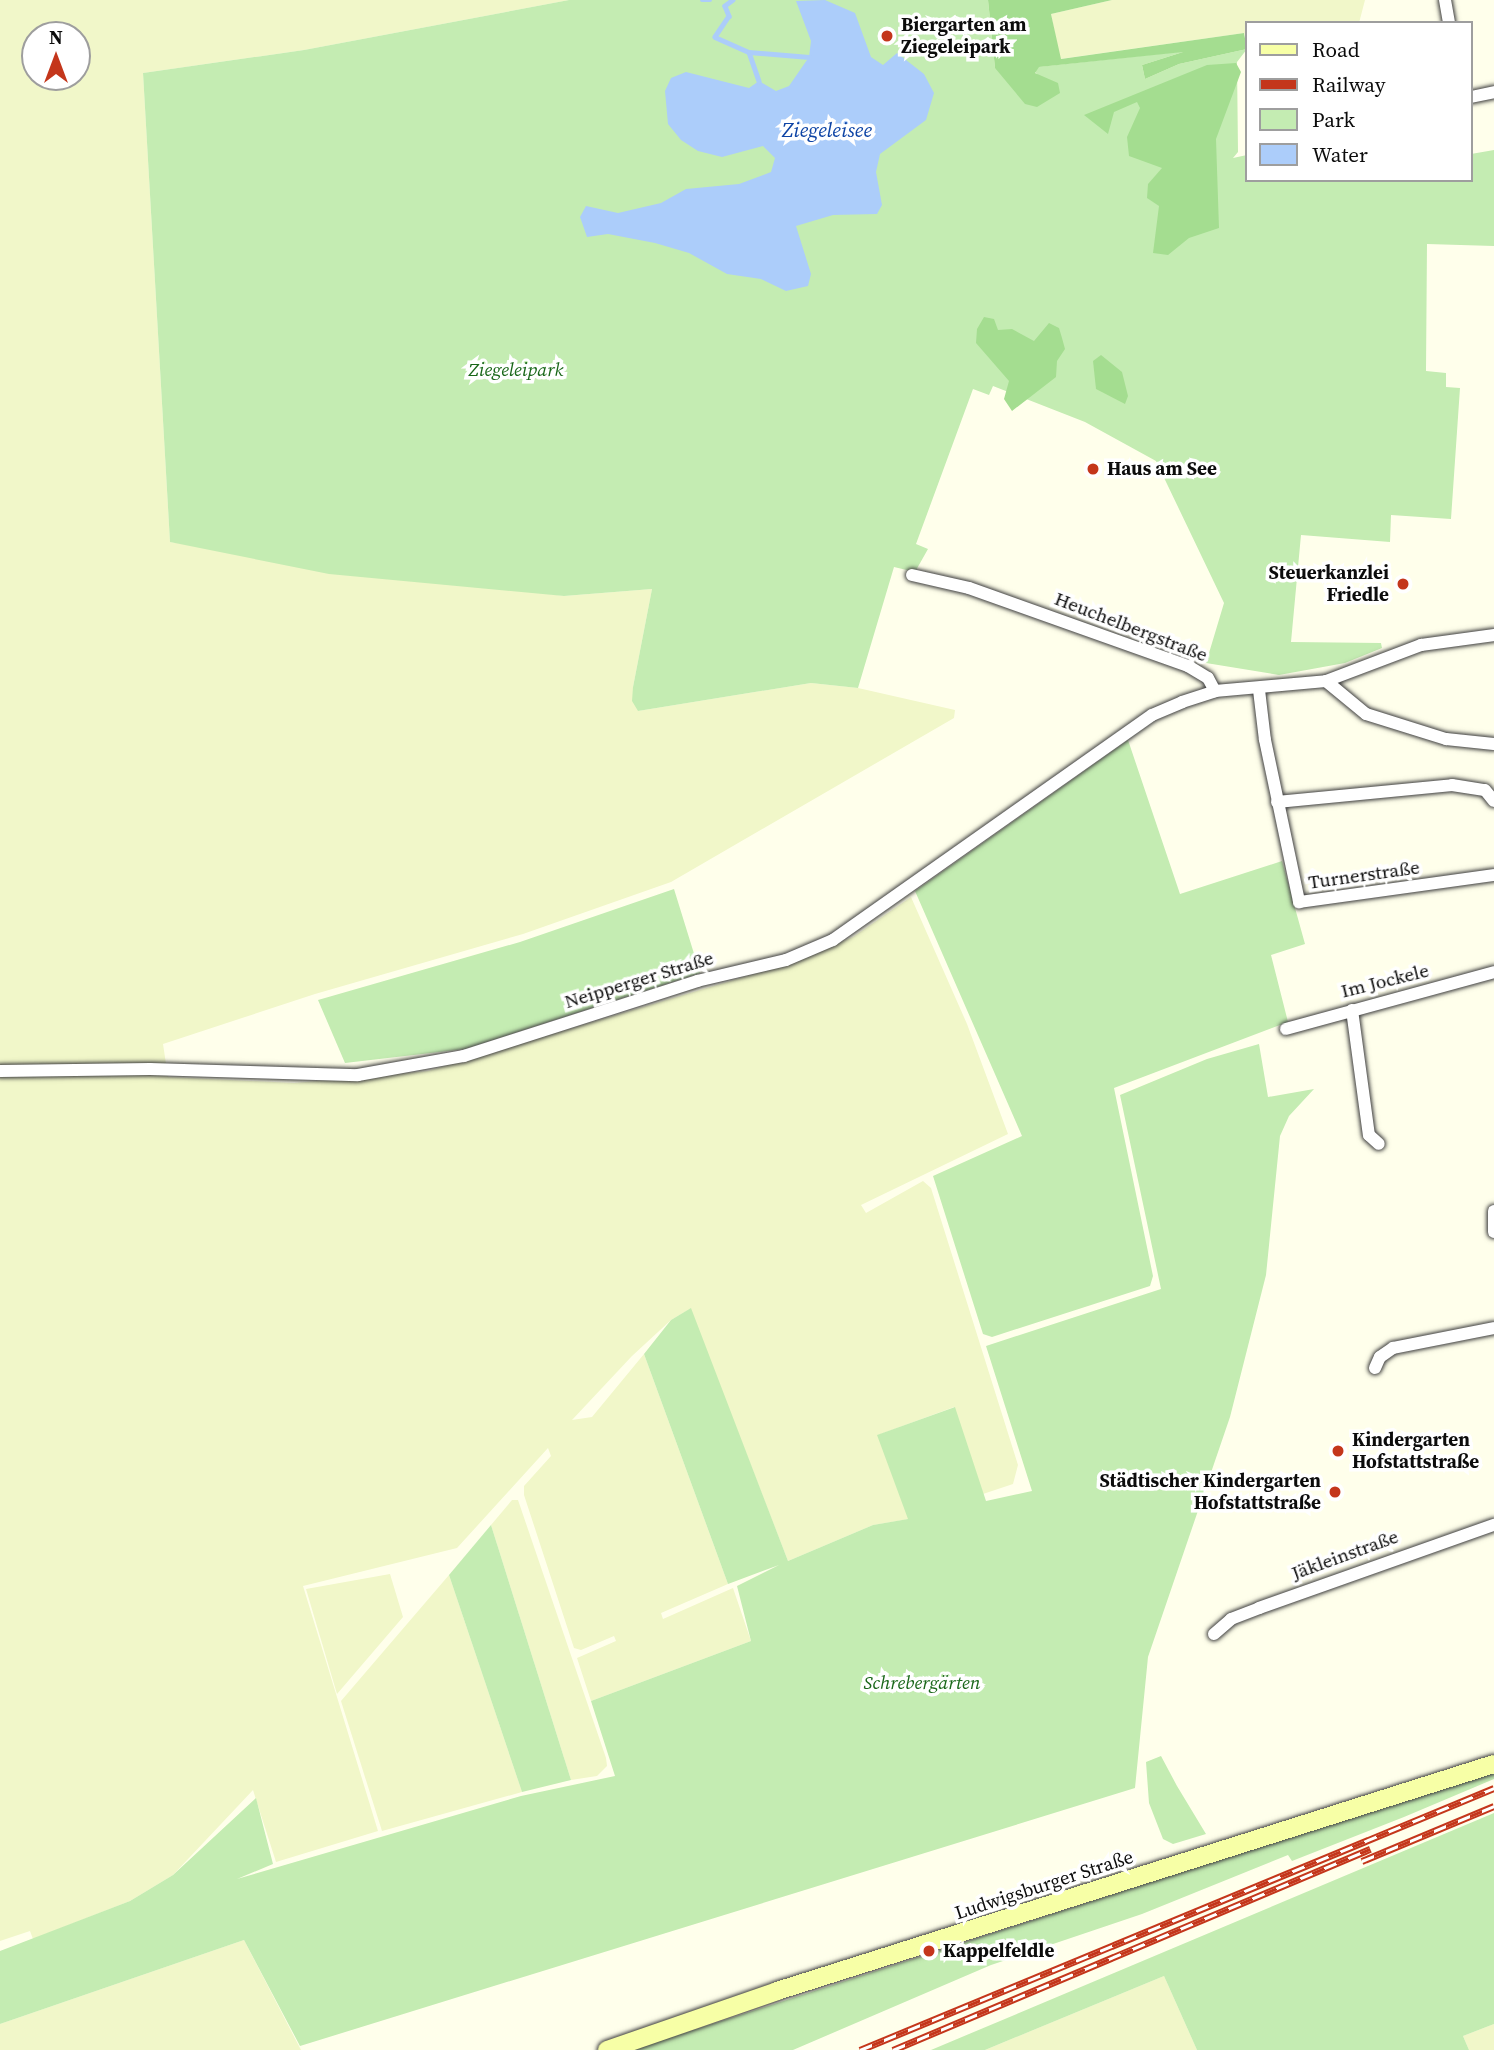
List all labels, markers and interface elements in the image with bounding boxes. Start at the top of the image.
place label: Biergarten am Ziegeleipark [901,14,1026,58]
north arrow [21,21,91,91]
legend [1246,21,1473,182]
text: N [49,24,63,50]
marker: Biergarten am Ziegeleipark [879,28,895,44]
text: Road [1312,35,1360,64]
text: Railway [1312,70,1386,99]
text: Park [1312,105,1355,134]
water label: Ziegeleisee [782,117,872,143]
text: Water [1312,140,1368,169]
park label: Ziegeleipark [469,359,563,381]
place label: Haus am See [1107,458,1217,480]
marker: Haus am See [1085,461,1101,477]
place label: Steuerkanzlei Friedle [1269,562,1389,606]
marker: Steuerkanzlei Friedle [1395,576,1411,592]
street label: Heuchelbergstraße [1051,587,1211,667]
street label: Turnerstraße [1307,856,1421,894]
street label: Neipperger Straße [562,947,716,1013]
street label: Im Jockele [1339,959,1431,1003]
place label: Kindergarten Hofstattstraße [1352,1429,1479,1473]
marker: Kindergarten Hofstattstraße [1330,1443,1346,1459]
place label: Städtischer Kindergarten Hofstattstraße [1100,1470,1321,1514]
marker: Städtischer Kindergarten Hofstattstraße [1327,1484,1343,1500]
street label: Jäkleinstraße [1288,1525,1402,1585]
park label: Schrebergärten [863,1672,981,1694]
street label: Ludwigsburger Straße [952,1845,1136,1925]
place label: Kappelfeldle [943,1940,1054,1962]
marker: Kappelfeldle [921,1943,937,1959]

